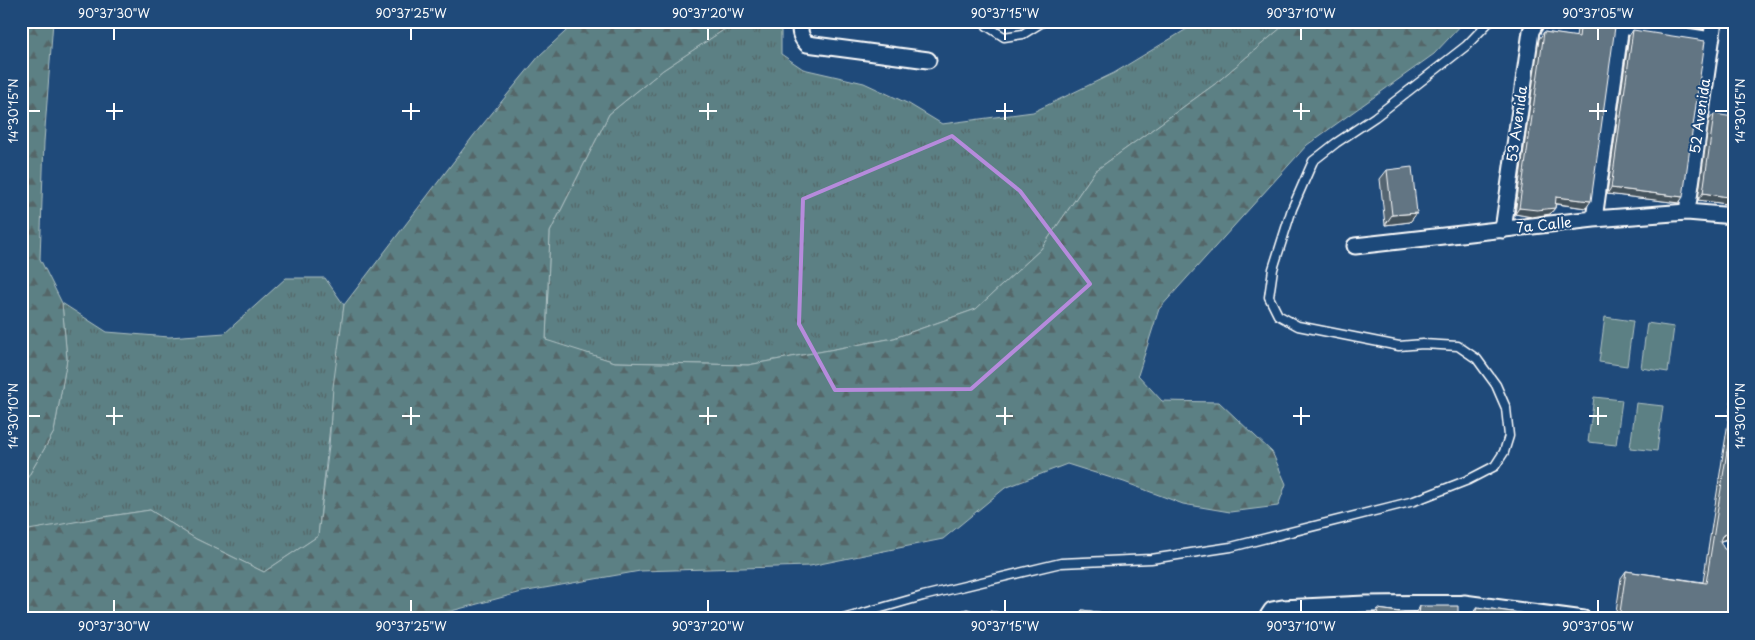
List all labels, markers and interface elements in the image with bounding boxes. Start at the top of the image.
text: 90°37'30"W [78,4,151,22]
text: 90°37'25"W [375,4,447,22]
text: 90°37'20"W [672,4,745,22]
text: 90°37'15"W [971,4,1040,22]
text: 90°37'10"W [1266,4,1336,22]
text: 90°37'05"W [1562,4,1634,22]
street label: 52 Avenida [1684,77,1715,155]
text: 14°30'15"N [4,78,22,144]
text: 14°30'15"N [1731,78,1749,144]
street label: 53 Avenida [1501,84,1532,164]
street label: 7a Calle [1515,211,1573,238]
text: 14°30'10"N [4,383,22,449]
text: 14°30'10"N [1731,383,1749,449]
text: 90°37'30"W [78,617,151,635]
text: 90°37'25"W [375,617,447,635]
text: 90°37'20"W [672,617,745,635]
text: 90°37'15"W [971,617,1040,635]
text: 90°37'10"W [1266,617,1336,635]
text: 90°37'05"W [1562,617,1634,635]

